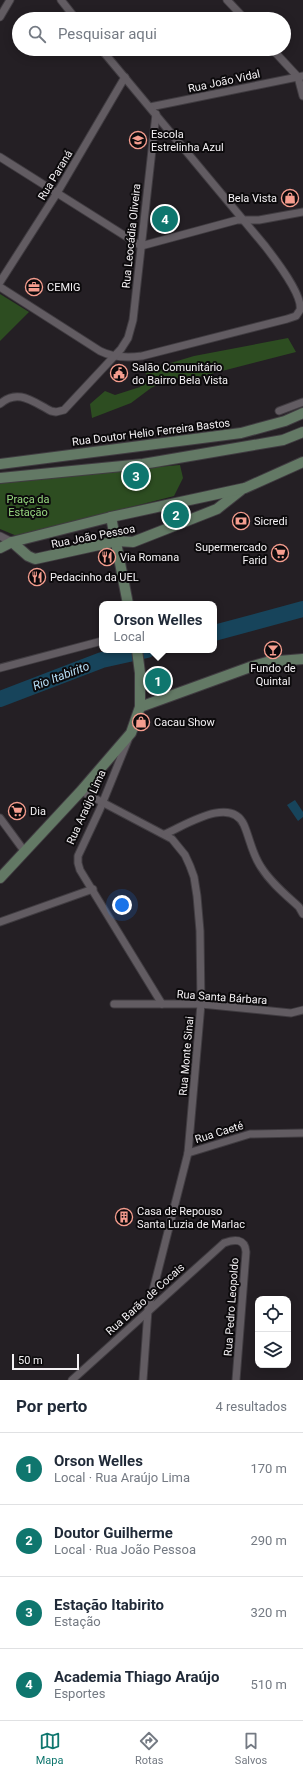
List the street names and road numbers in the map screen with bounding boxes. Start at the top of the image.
street label: Rua João Vidal [187,67,261,95]
street label: Rua Paraná [35,148,75,203]
street label: Rua Leocádia Oliveira [120,183,143,289]
street label: Rua Doutor Helio Ferreira Bastos [71,416,231,449]
street label: Rua João Pessoa [50,522,136,551]
street label: Rua Araújo Lima [64,768,109,846]
street label: Rua Santa Bárbara [176,988,268,1007]
street label: Rua Monte Sinai [177,1016,196,1096]
street label: Rua Caeté [193,1119,245,1146]
street label: Rua Pedro Leopoldo [222,1257,241,1357]
street label: Rua Barão de Cocais [103,1260,188,1338]

